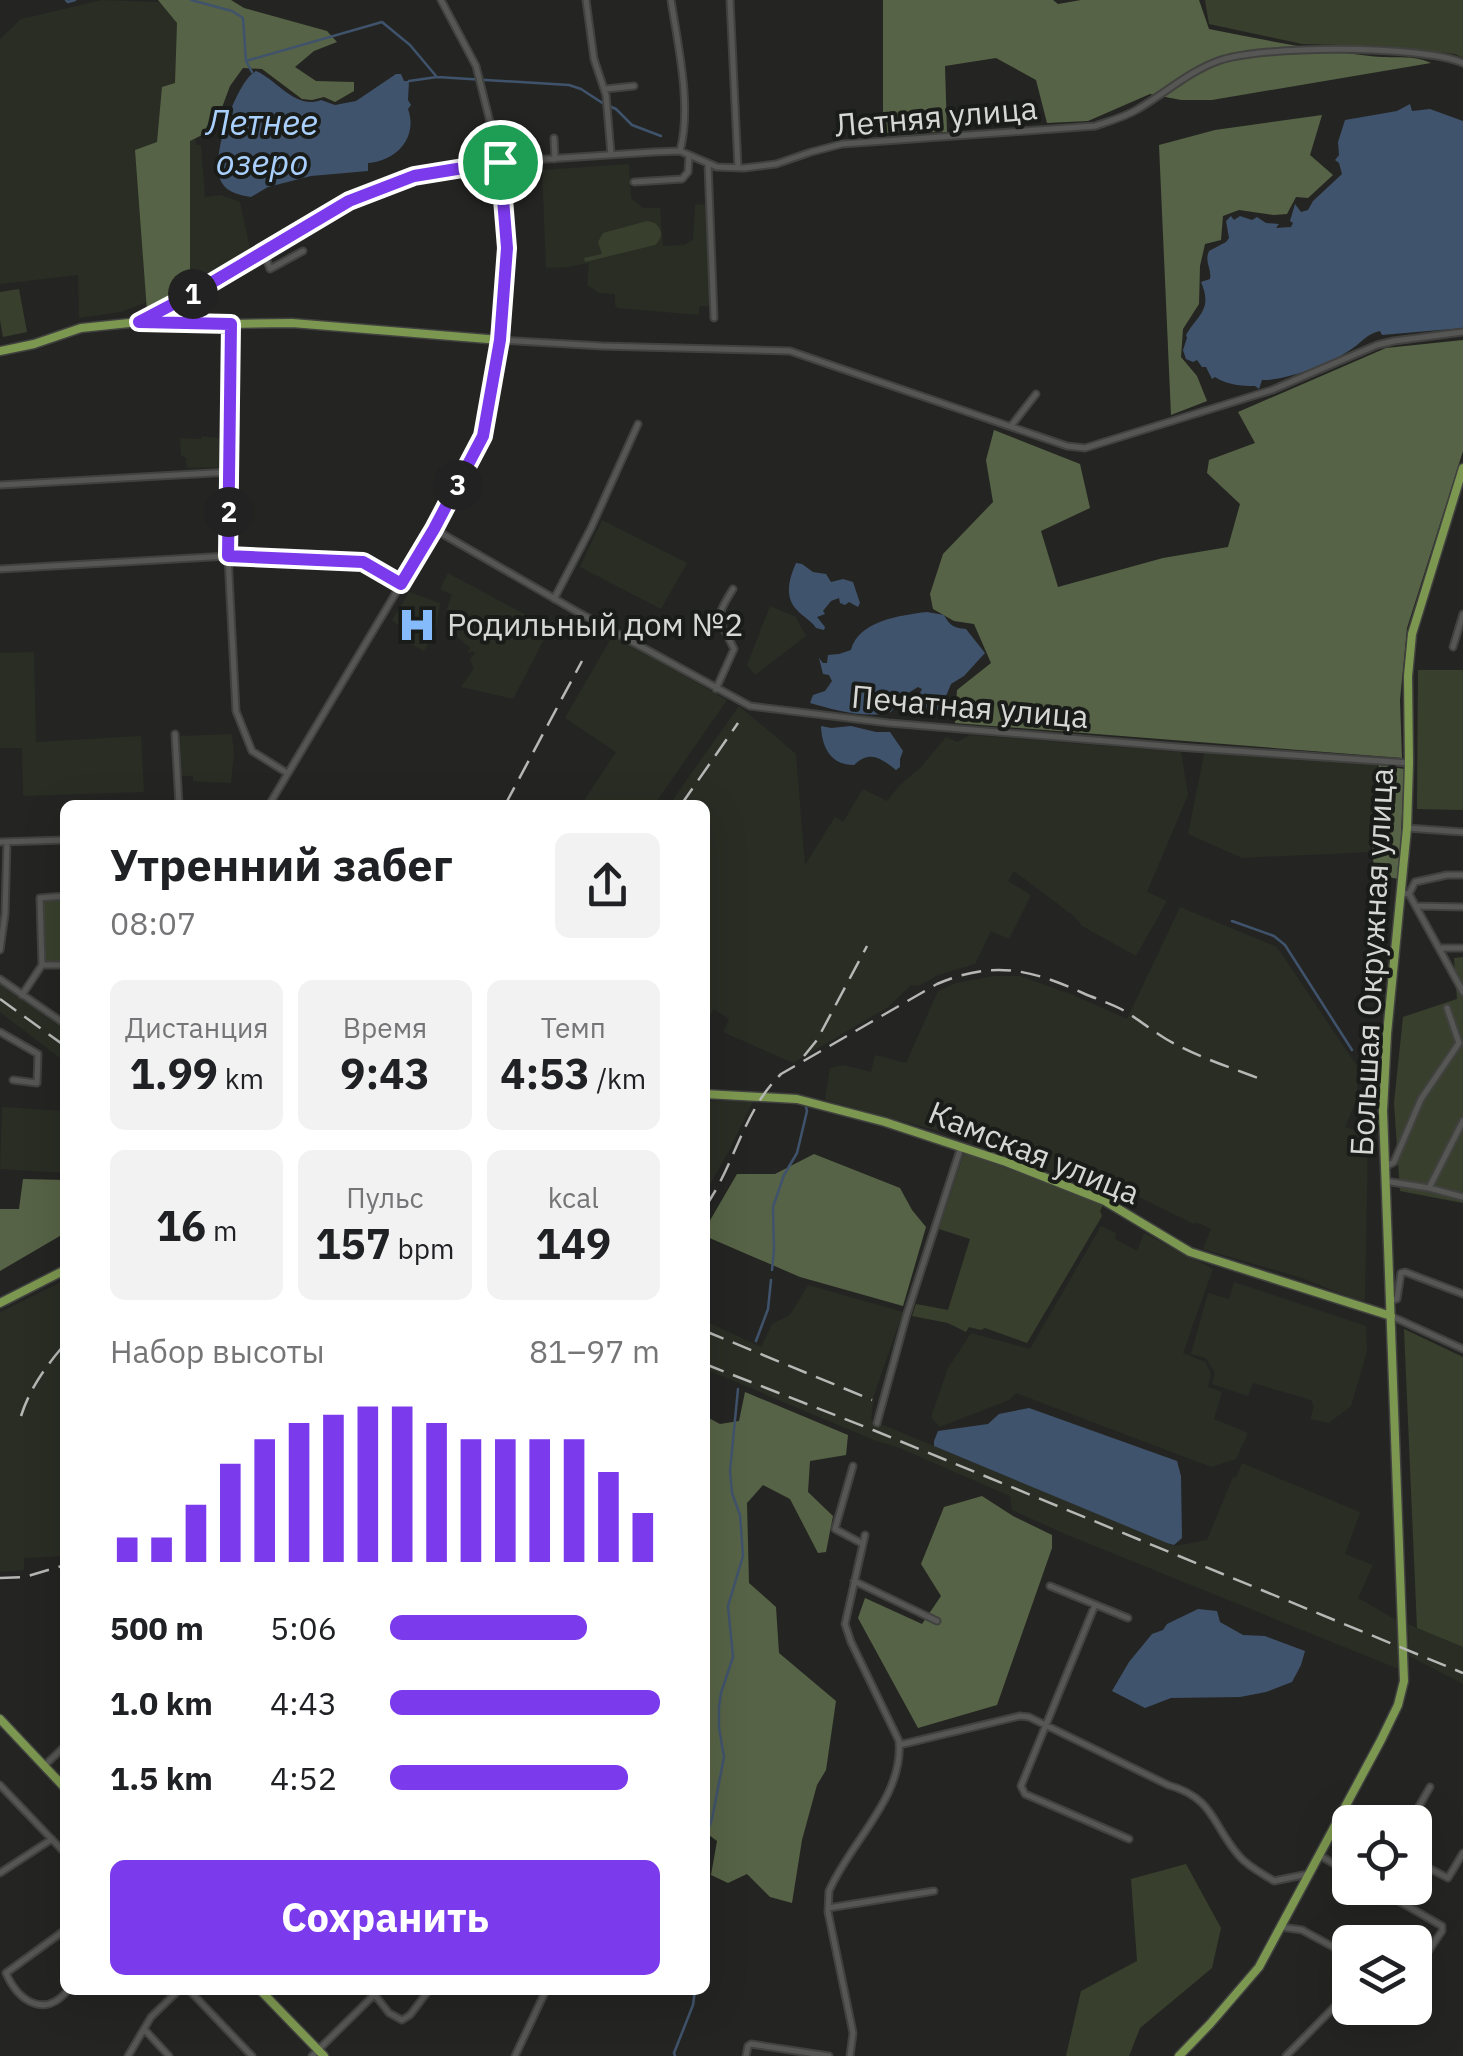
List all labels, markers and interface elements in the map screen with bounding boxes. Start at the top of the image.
street label: Летняя улица [833,86,1039,146]
water label: Летнее озеро [204,99,318,185]
pin [458,120,543,205]
icon: arrive [473,135,528,190]
pin: 1 [168,269,218,319]
text: 1 [185,275,201,312]
pin: 3 [433,460,483,510]
text: 3 [450,466,466,503]
pin: 2 [204,487,254,537]
text: 2 [221,493,237,530]
place label: Родильный дом №2 [447,603,744,645]
hospital icon: Родильный дом №2 [396,604,438,646]
street label: Печатная улица [850,675,1090,737]
street label: Большая Окружная улица [1340,767,1402,1157]
button: share [555,833,660,938]
text: Утренний забег [110,835,453,893]
text: 08:07 [110,902,196,944]
text: Дистанция [125,1009,268,1046]
text: Время [343,1009,427,1046]
text: Темп [541,1009,606,1046]
text: 1.99 [129,1046,218,1101]
text: 9:43 [340,1046,430,1101]
text: 4:53 [500,1046,590,1101]
text: km [218,1060,264,1097]
text: /km [590,1060,646,1097]
street label: Камская улица [923,1091,1146,1214]
text: Пульс [346,1179,424,1216]
text: kcal [548,1179,599,1216]
text: 16 [156,1198,206,1253]
text: m [206,1212,237,1249]
text: 157 [315,1216,391,1271]
text: 149 [536,1216,611,1271]
text: bpm [391,1230,455,1267]
text: Набор высоты [110,1330,325,1372]
text: 81–97 m [529,1330,660,1372]
text: 500 m [110,1607,204,1649]
text: 5:06 [270,1607,337,1649]
text: 1.0 km [110,1682,213,1724]
text: 4:43 [270,1682,337,1724]
text: 1.5 km [110,1757,213,1799]
text: 4:52 [270,1757,337,1799]
map controls [1332,1805,1432,2025]
button: locate [1332,1805,1432,1905]
button: Сохранить [110,1860,660,1975]
button: layers [1332,1925,1432,2025]

